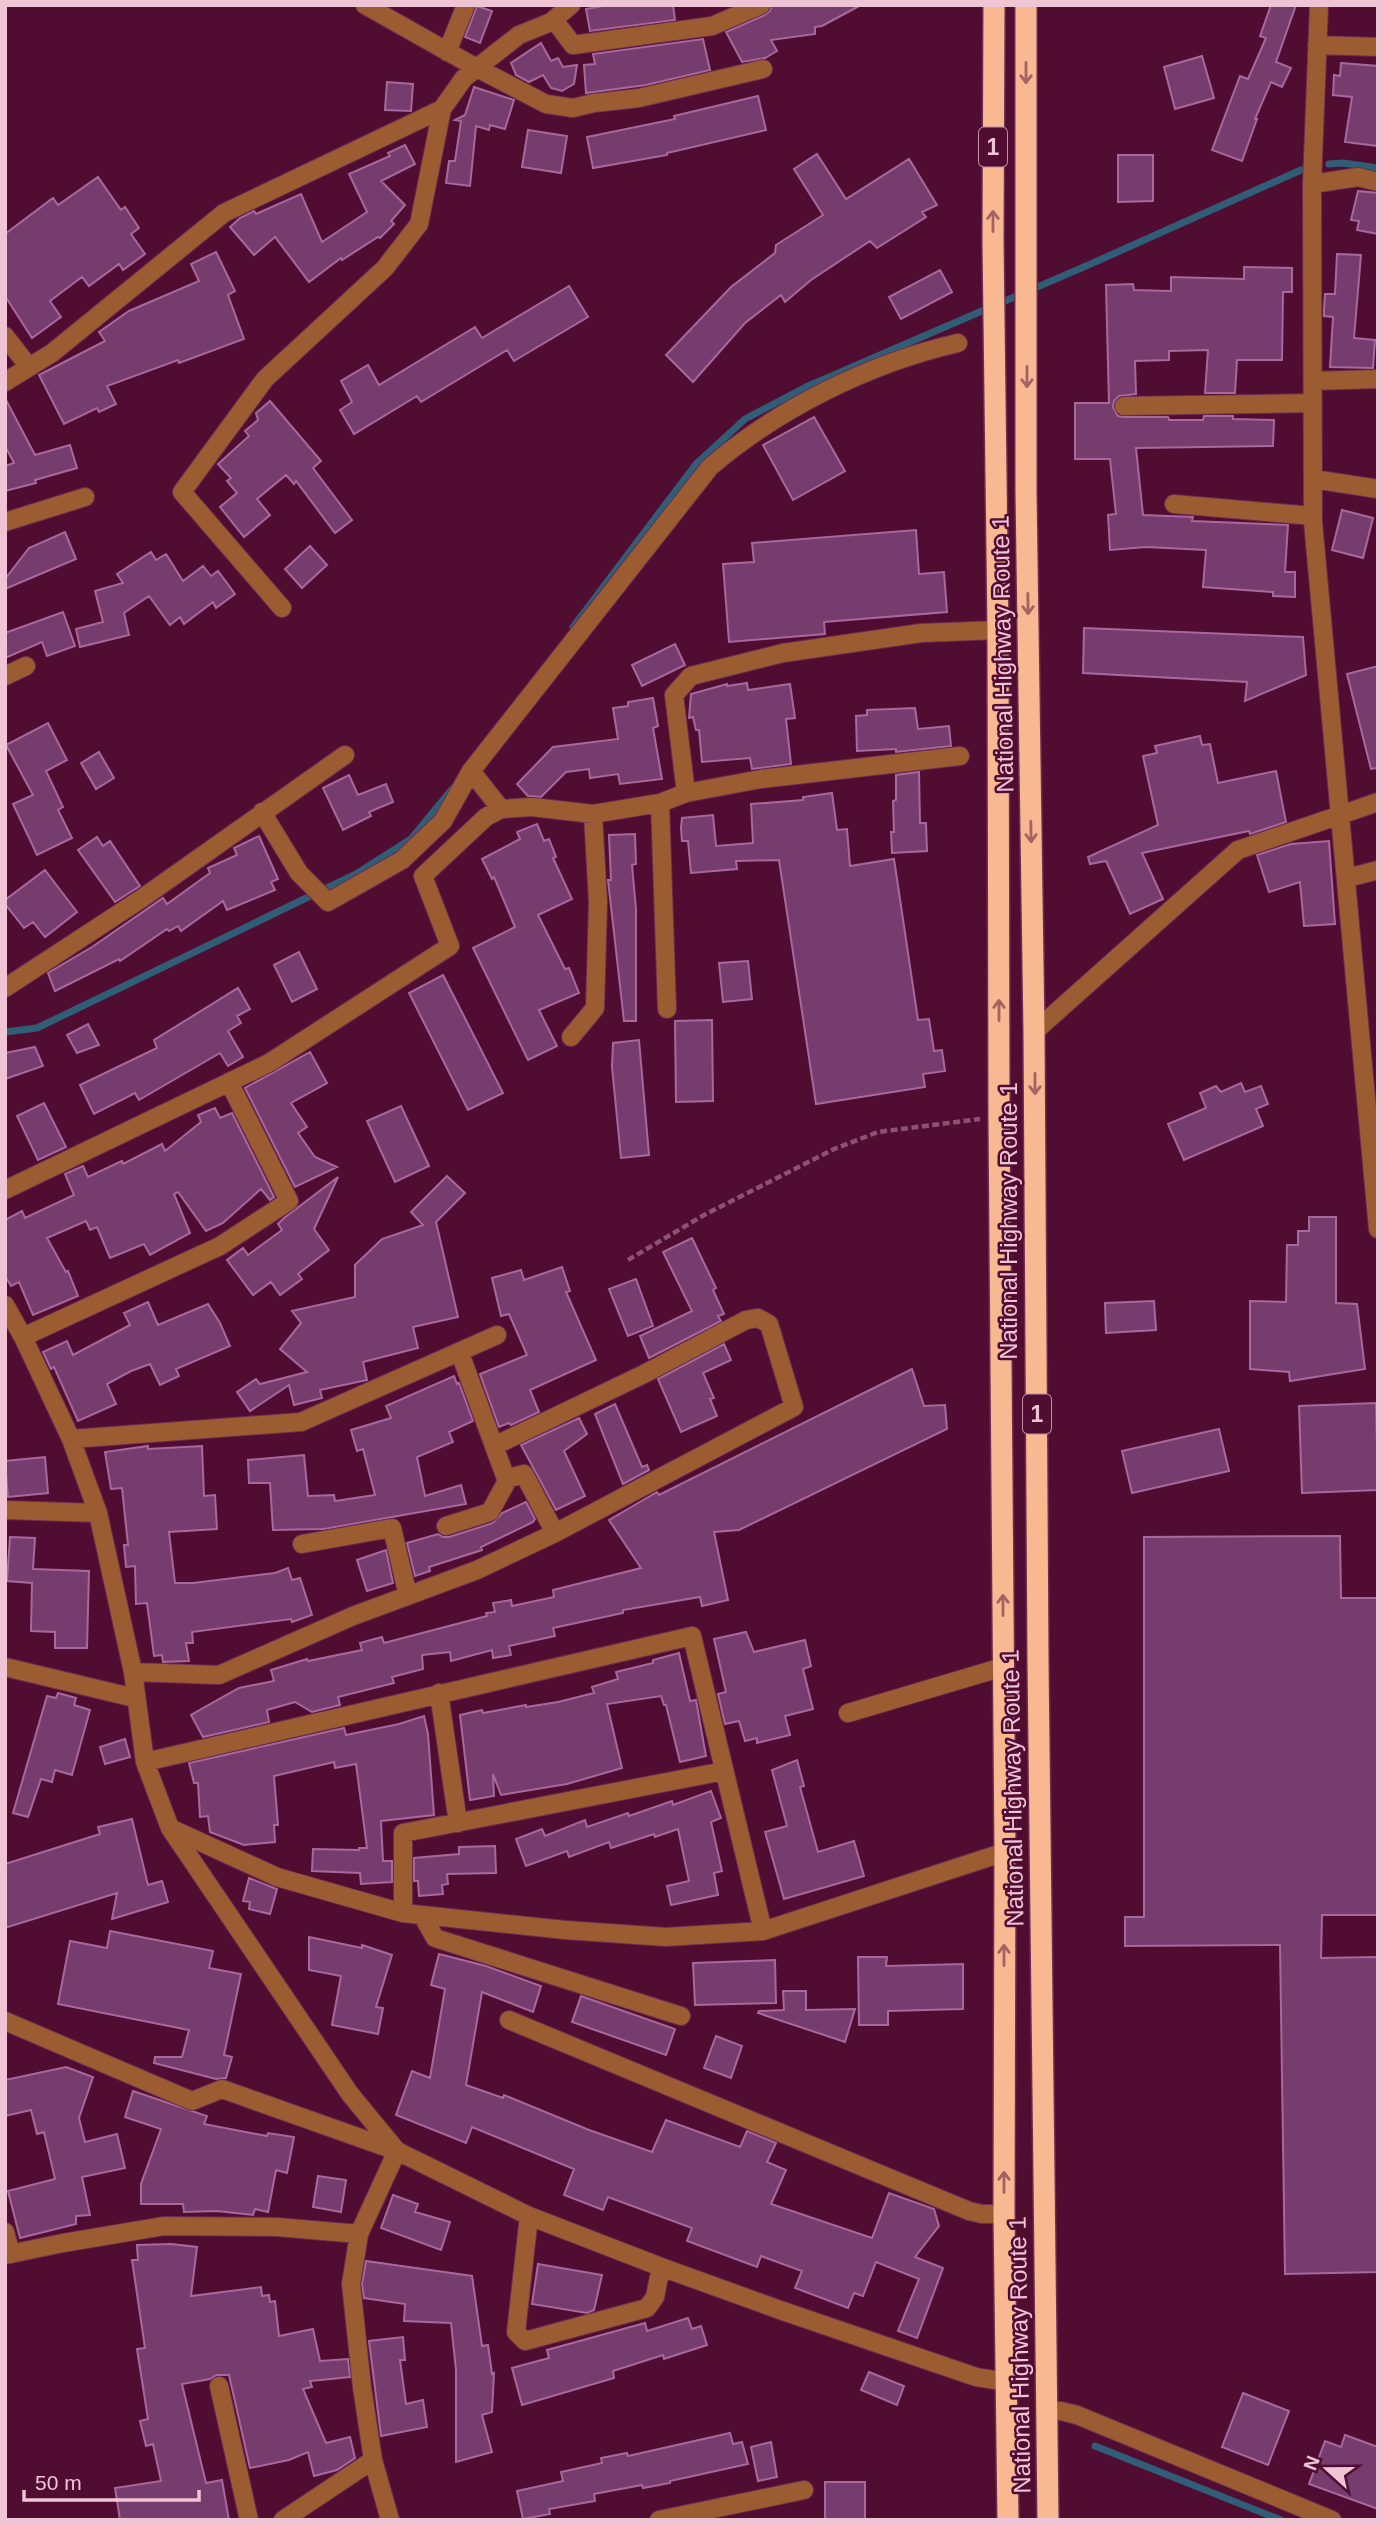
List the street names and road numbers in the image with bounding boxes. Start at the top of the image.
road number: 1 [979,128,1007,166]
street label: National Highway Route 1 [987,515,1018,793]
street label: National Highway Route 1 [995,1082,1022,1360]
road number: 1 [1023,1394,1051,1434]
street label: National Highway Route 1 [997,1649,1028,1927]
street label: National Highway Route 1 [1004,2216,1035,2494]

